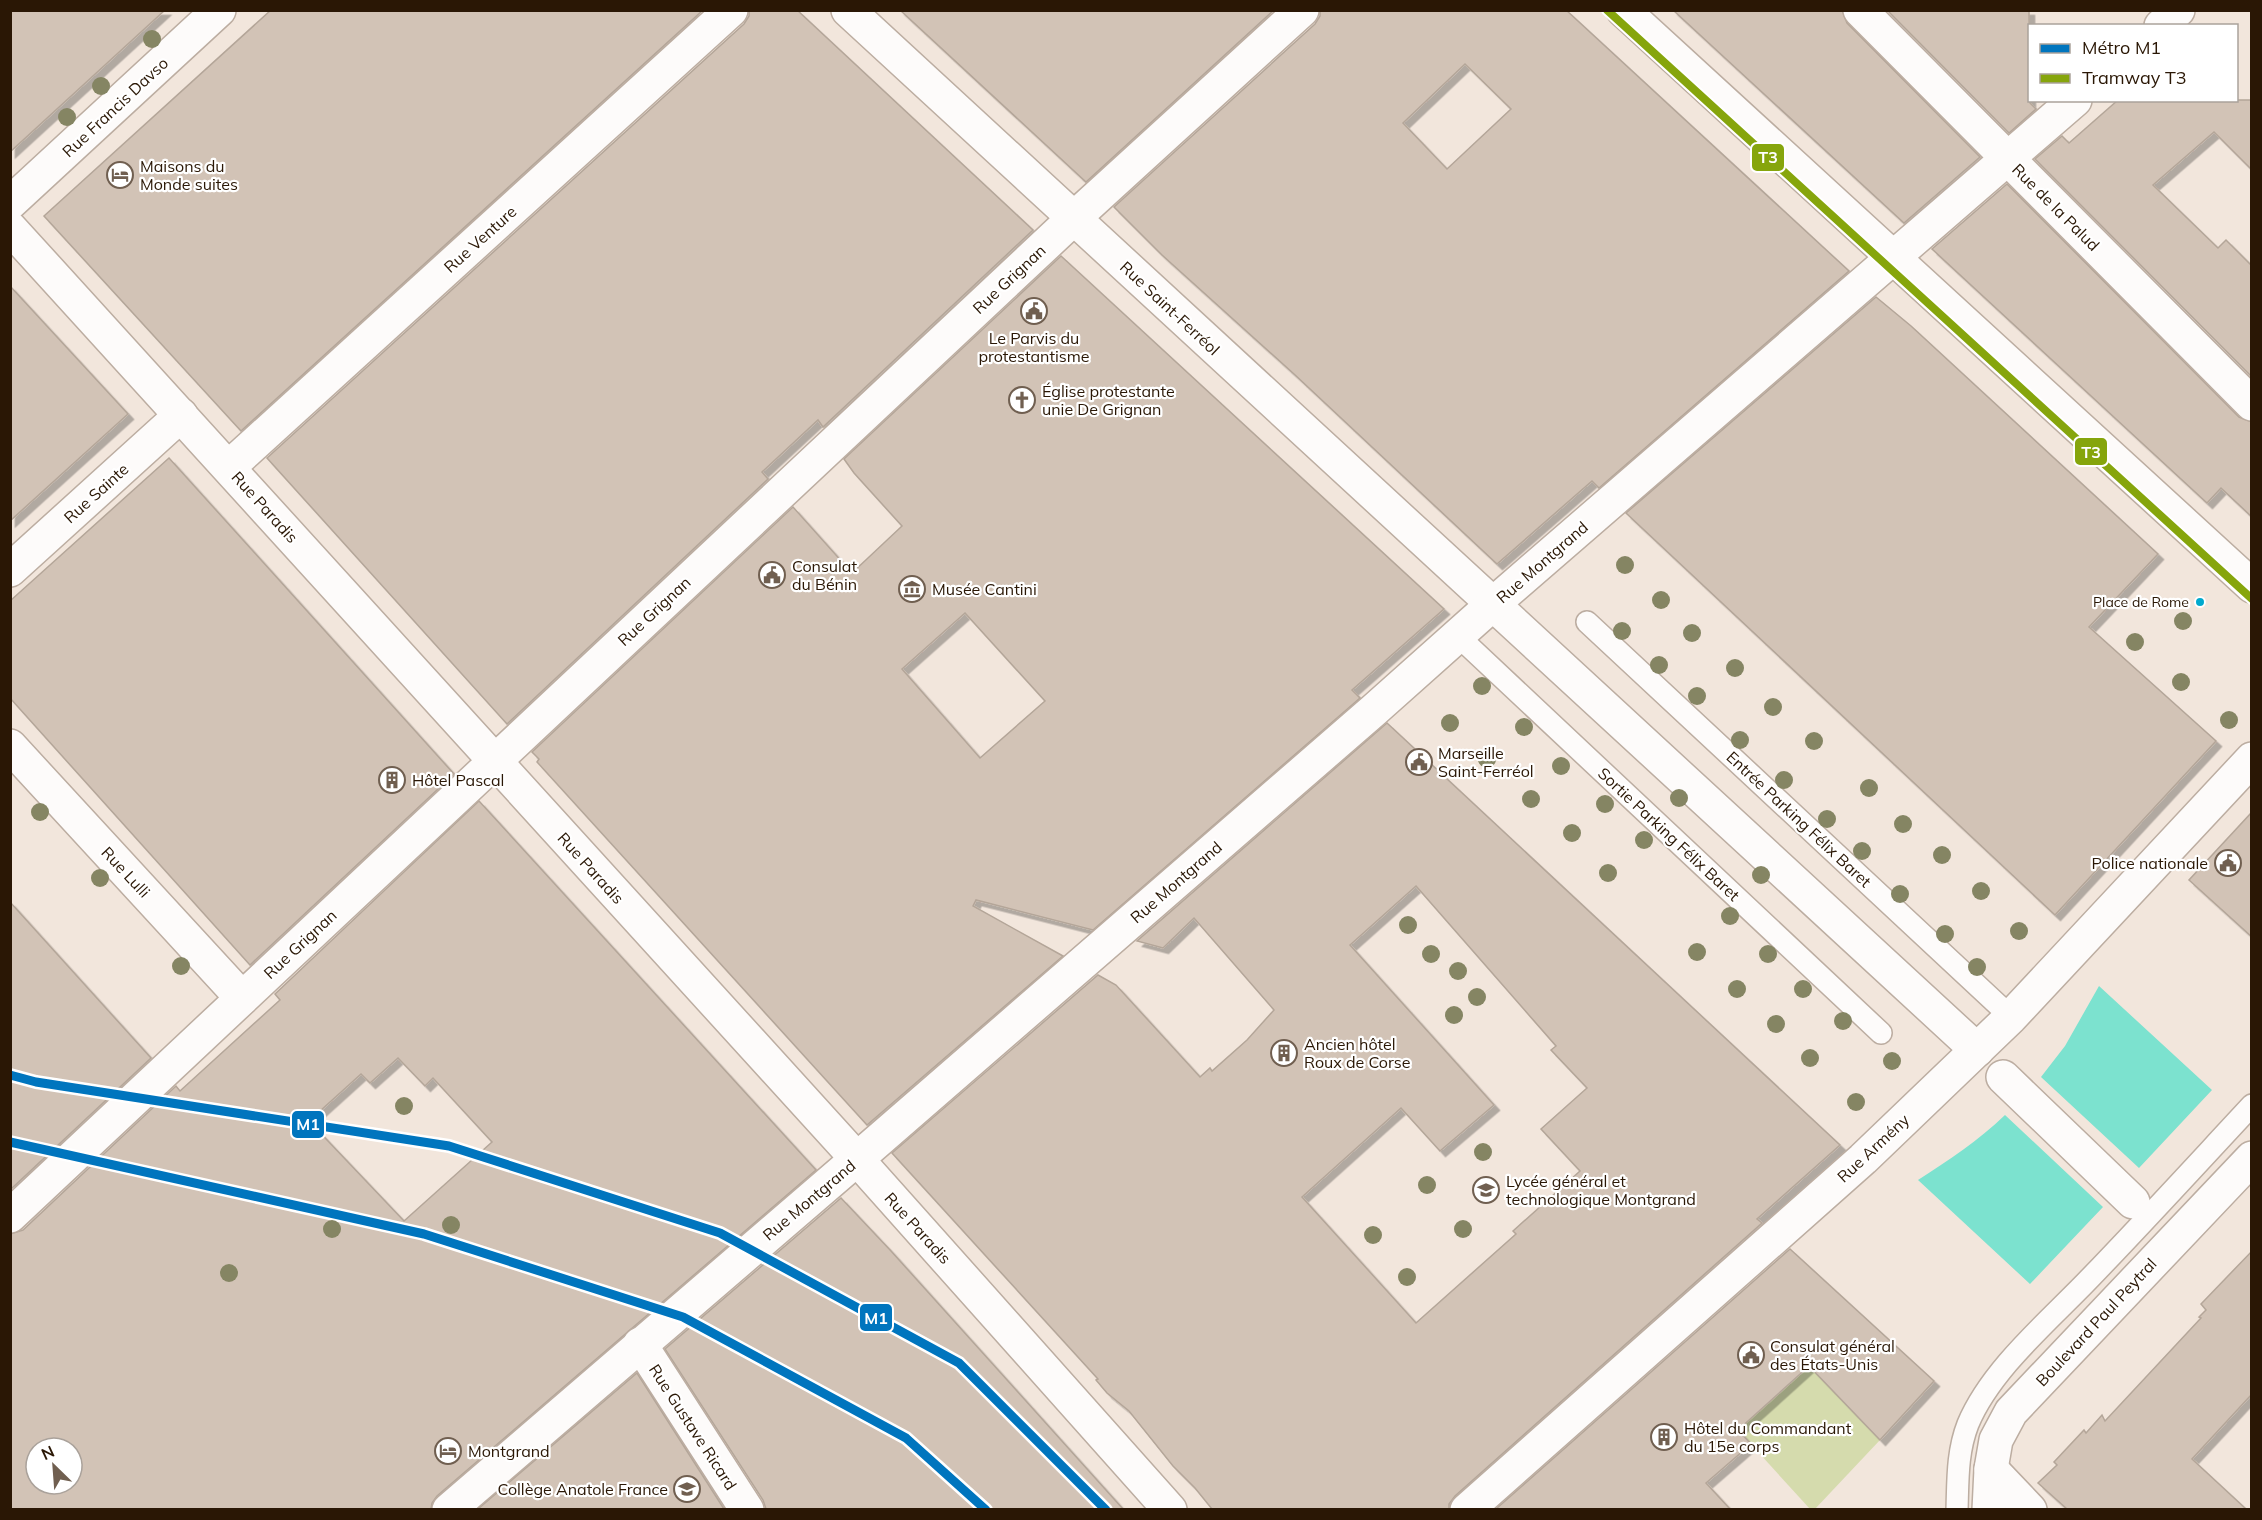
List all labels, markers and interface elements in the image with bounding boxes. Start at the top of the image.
legend [2028,24,2238,102]
text: Métro M1 [2082,36,2161,59]
street label: Rue Francis Davso [58,53,172,161]
text: Tramway T3 [2082,66,2187,89]
line badge: T3 [1751,143,1785,172]
text: T3 [1758,147,1778,167]
place label: Maisons du Monde suites [140,156,238,194]
street label: Rue de la Palud [2008,159,2104,255]
hotel icon: Maisons du Monde suites [105,160,135,190]
street label: Rue Venture [440,201,520,277]
street label: Rue Grignan [968,240,1050,318]
street label: Rue Saint-Ferréol [1116,257,1224,359]
public building icon: Le Parvis du protestantisme [1019,296,1049,326]
place label: Le Parvis du protestantisme [978,328,1090,366]
place label: Église protestante unie De Grignan [1042,381,1175,419]
church icon: Église protestante unie De Grignan [1007,385,1037,415]
line badge: T3 [2074,437,2108,466]
text: T3 [2081,442,2101,462]
street label: Rue Sainte [60,459,132,527]
street label: Rue Paradis [228,467,302,547]
street label: Rue Montgrand [1492,517,1592,607]
place label: Consulat du Bénin [792,556,857,594]
public building icon: Consulat du Bénin [757,560,787,590]
street label: Rue Grignan [613,572,695,650]
museum icon: Musée Cantini [897,574,927,604]
place label: Musée Cantini [932,579,1037,599]
place label: Place de Rome [2093,593,2189,611]
marker: Place de Rome [2194,596,2206,608]
place label: Marseille Saint-Ferréol [1438,743,1534,781]
public building icon: Marseille Saint-Ferréol [1404,747,1434,777]
street label: Entrée Parking Félix Baret [1722,747,1876,892]
street label: Sortie Parking Félix Baret [1594,763,1744,905]
building icon: Hôtel Pascal [377,765,407,795]
place label: Hôtel Pascal [412,770,504,790]
street label: Rue Paradis [554,828,628,908]
street label: Rue Montgrand [1126,837,1226,927]
street label: Rue Lulli [97,842,155,902]
public building icon: Police nationale [2213,848,2243,878]
place label: Police nationale [2092,853,2208,873]
street label: Rue Grignan [259,905,341,983]
place label: Ancien hôtel Roux de Corse [1304,1034,1410,1072]
building icon: Ancien hôtel Roux de Corse [1269,1038,1299,1068]
street label: Rue Armény [1833,1109,1914,1186]
line badge: M1 [291,1110,325,1139]
text: M1 [296,1114,320,1134]
street label: Rue Montgrand [759,1155,859,1245]
place label: Lycée général et technologique Montgrand [1506,1171,1696,1209]
school or university icon: Lycée général et technologique Montgrand [1471,1175,1501,1205]
street label: Rue Paradis [881,1188,955,1268]
street label: Boulevard Paul Peytral [2031,1254,2161,1390]
line badge: M1 [859,1303,893,1332]
text: M1 [864,1308,888,1328]
place label: Consulat général des États-Unis [1770,1336,1895,1374]
public building icon: Consulat général des États-Unis [1736,1340,1766,1370]
street label: Rue Gustave Ricard [645,1360,741,1494]
place label: Hôtel du Commandant du 15e corps [1684,1418,1852,1456]
building icon: Hôtel du Commandant du 15e corps [1649,1422,1679,1452]
north arrow [24,1436,84,1496]
hotel icon: Montgrand [433,1436,463,1466]
text: N [38,1441,57,1464]
place label: Montgrand [468,1441,550,1461]
school or university icon: Collège Anatole France [672,1474,702,1504]
place label: Collège Anatole France [498,1479,668,1499]

